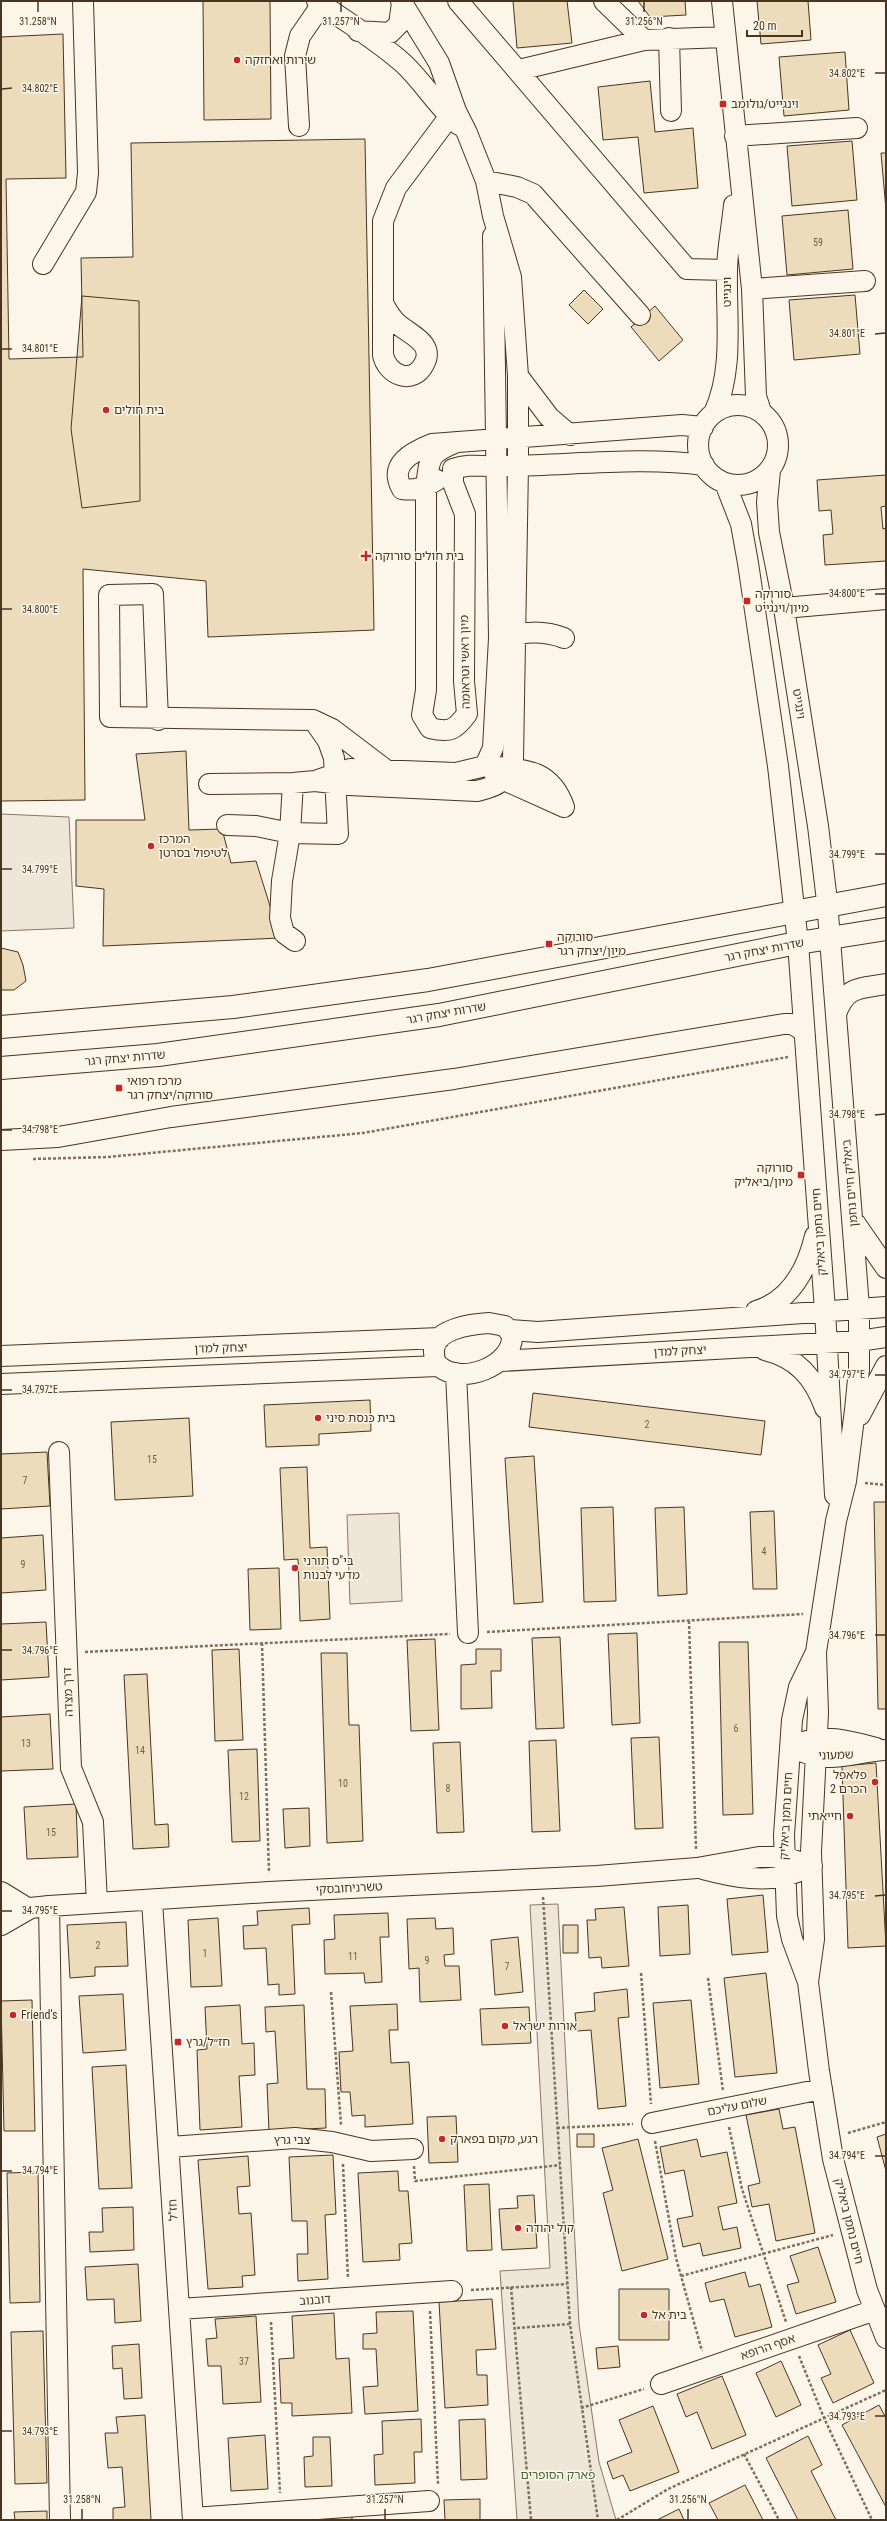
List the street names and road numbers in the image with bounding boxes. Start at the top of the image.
street label: וינגייט [720,277,734,307]
street label: מיון ראשי וטראומה [457,615,473,709]
street label: וינגייט [790,688,808,720]
street label: שדרות יצחק רגר [723,935,805,965]
street label: שדרות יצחק רגר [405,999,487,1027]
street label: שדרות יצחק רגר [84,1047,166,1069]
street label: ביאליק חיים נחמן [839,1138,861,1227]
street label: חיים נחמן ביאליק [809,1188,829,1276]
street label: יצחק למדן [194,1340,248,1356]
street label: יצחק למדן [653,1343,707,1359]
street label: דרך מצדה [60,1666,76,1717]
street label: שמעוני [818,1747,854,1763]
street label: חיים נחמן ביאליק [777,1772,795,1860]
street label: טשרניחובסקי [315,1879,383,1897]
street label: שלום עליכם [706,2093,768,2119]
street label: צבי גרץ [274,2133,311,2147]
street label: חיים נחמן ביאליק [832,2177,866,2265]
street label: חז"ל [165,2199,181,2221]
street label: דובנוב [299,2292,332,2308]
street label: אסף הרופא [739,2331,798,2363]

